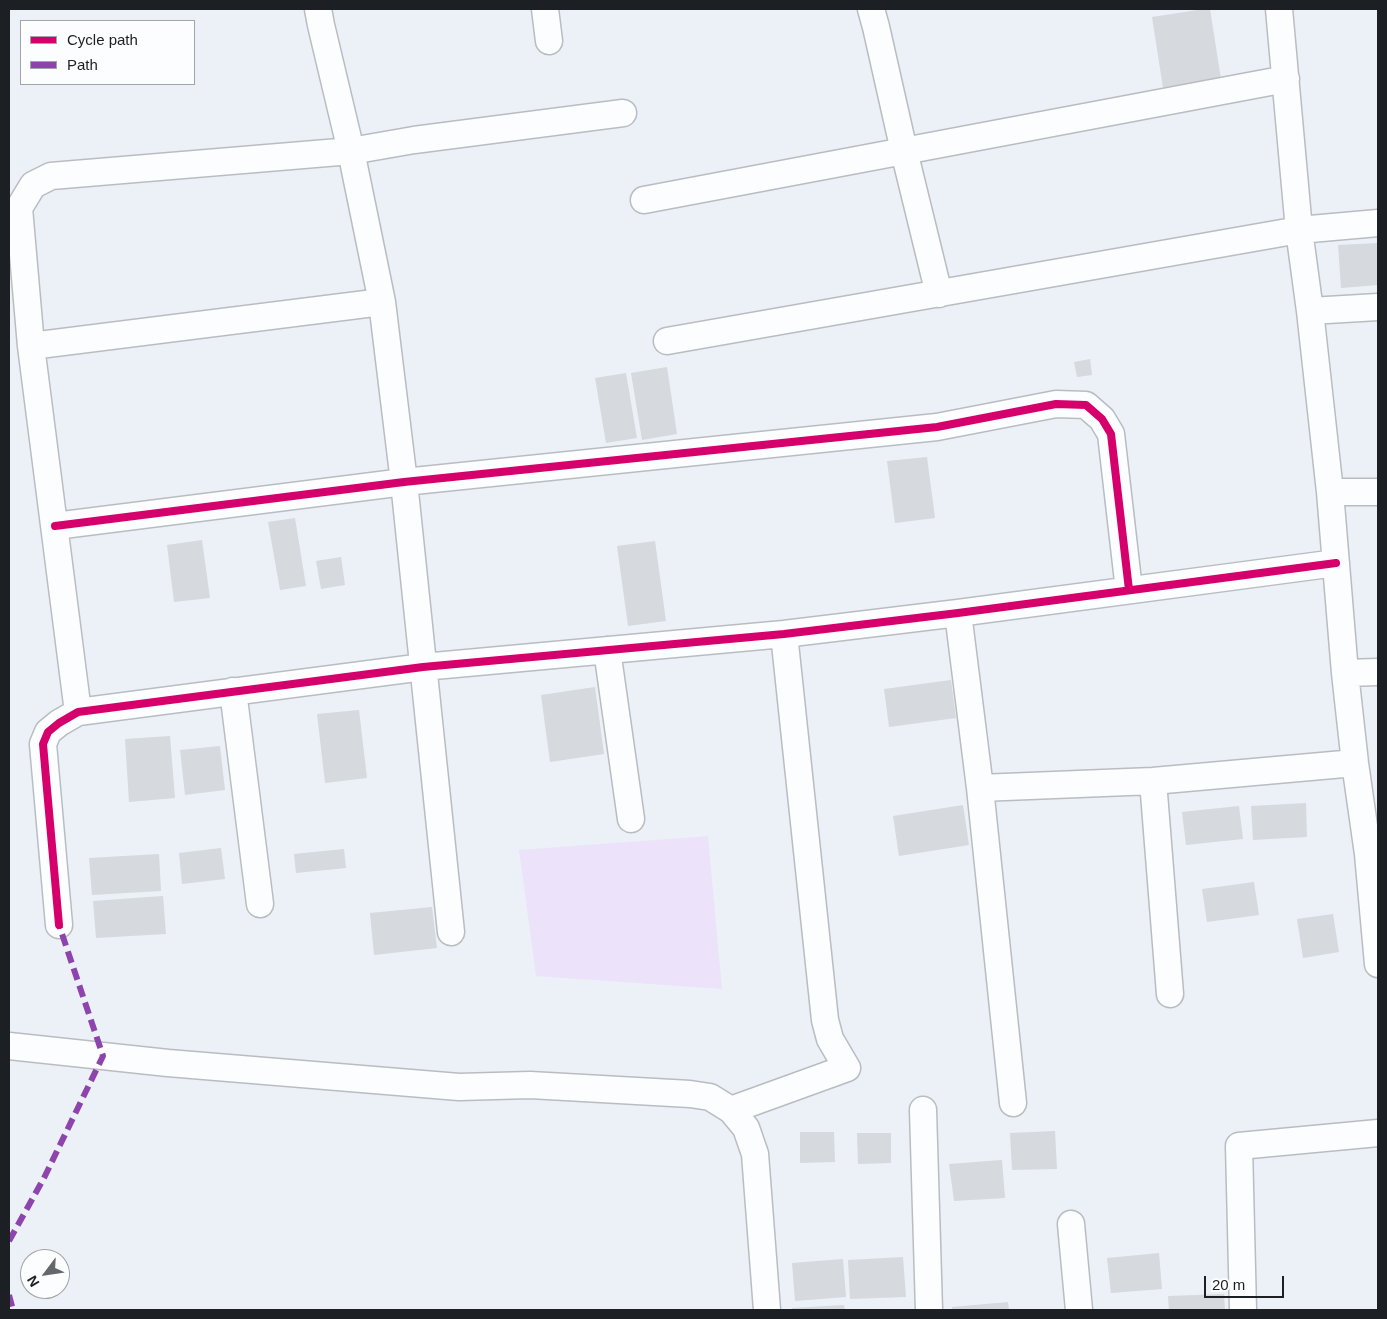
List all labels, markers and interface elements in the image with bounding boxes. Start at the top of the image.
legend [20,20,195,85]
text: Cycle path [67,31,138,48]
text: Path [67,56,98,73]
north arrow [20,1249,70,1299]
scale bar [1207,1266,1287,1298]
text: N [24,1273,42,1290]
text: 20 m [1212,1276,1245,1293]

